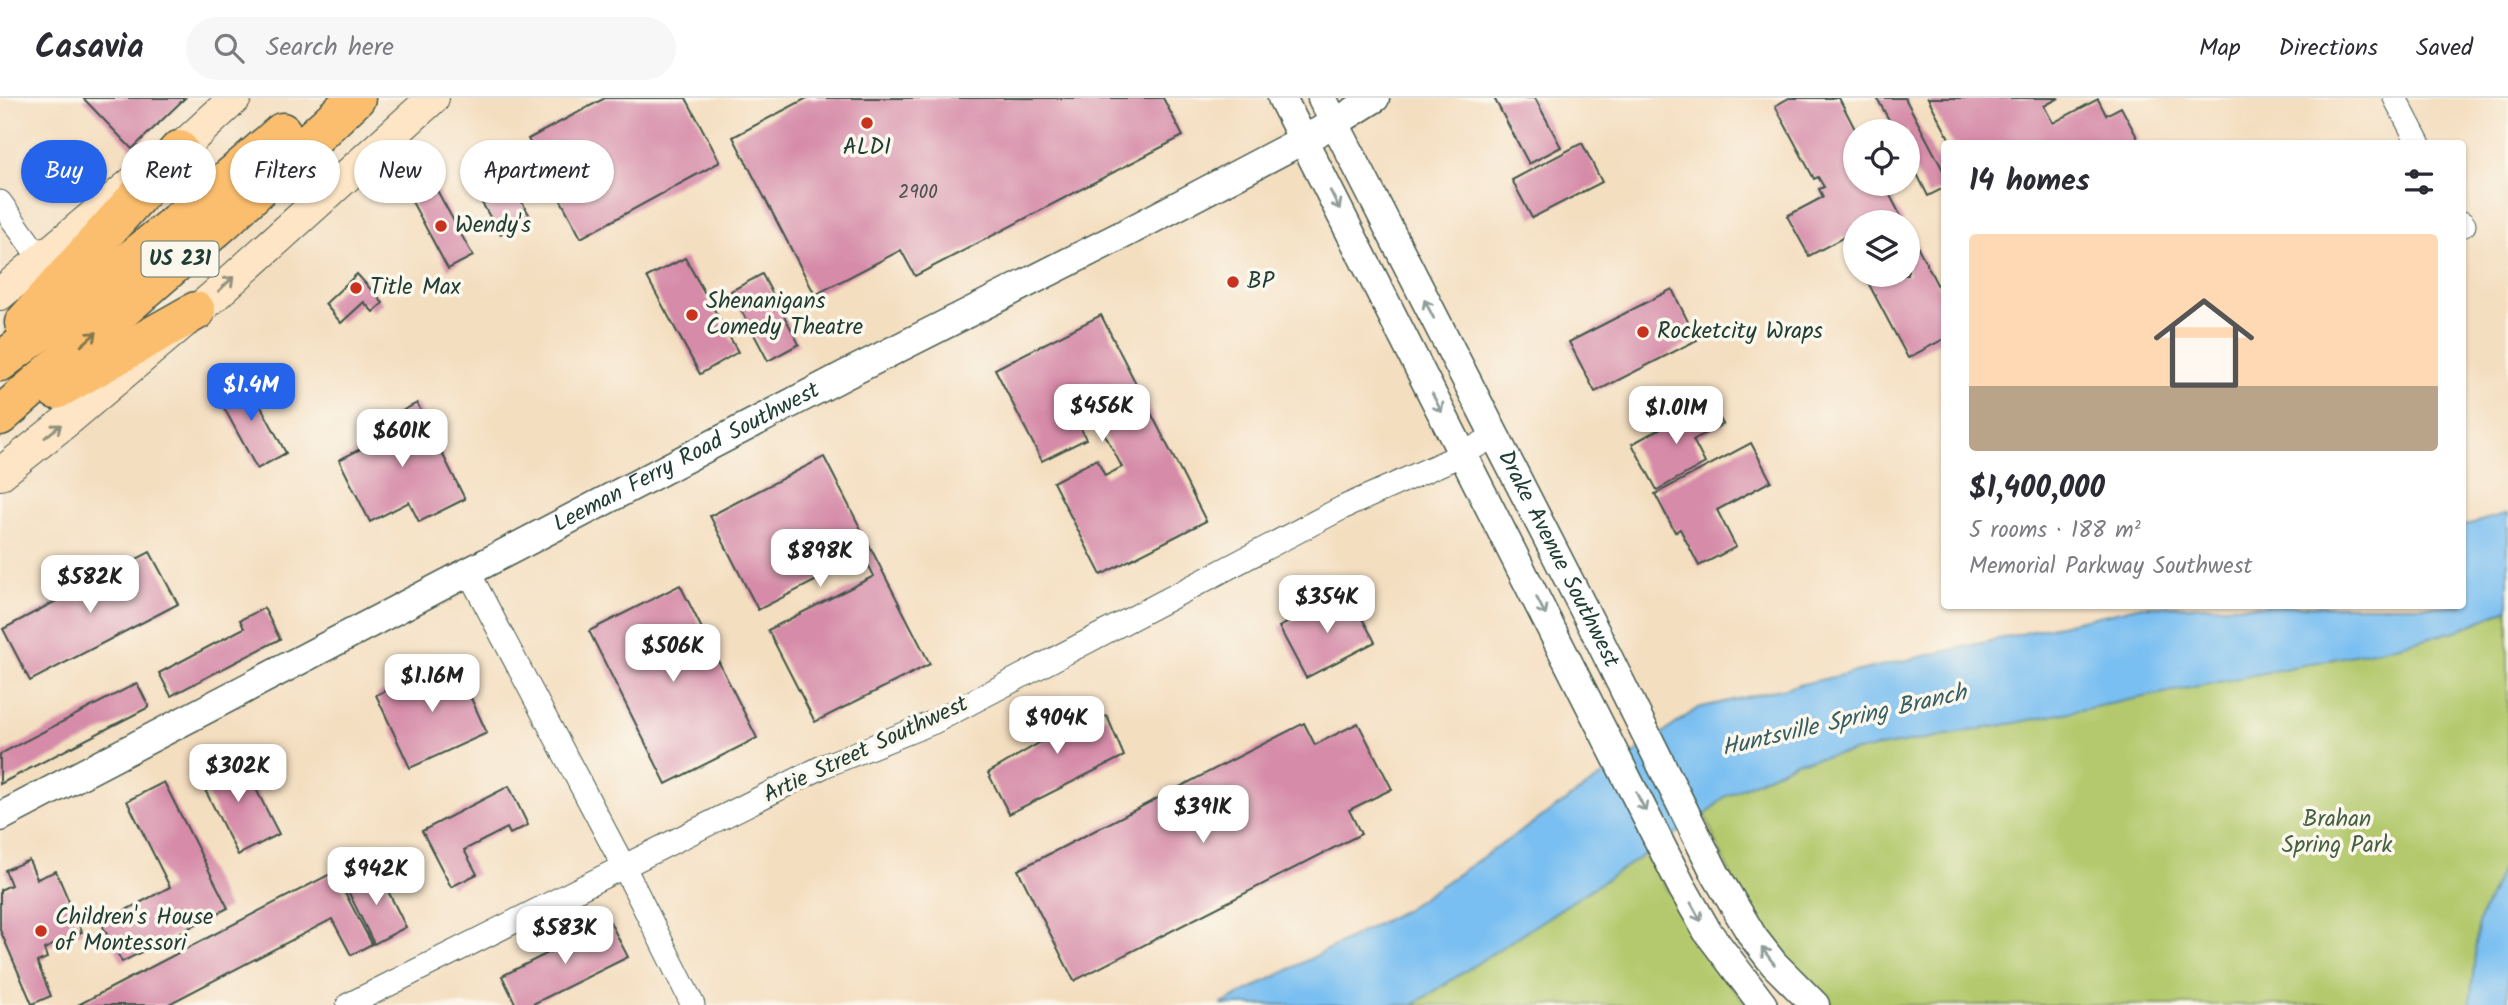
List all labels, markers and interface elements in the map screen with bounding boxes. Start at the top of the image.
search box [186,17,676,80]
text: Casavia [35,22,144,75]
text: Search here [266,27,394,69]
icon: search [210,29,248,67]
text: Map [2199,29,2241,68]
text: Directions [2279,29,2378,68]
text: Saved [2416,29,2473,68]
marker: ALDI [859,115,875,131]
map controls [1843,119,1920,287]
button: locate [1843,119,1920,196]
place label: ALDI [843,130,891,166]
chip: Buy [21,140,107,203]
chip: Rent [121,140,216,203]
chip: Filters [230,140,340,203]
chip: New [354,140,446,203]
chip: Apartment [460,140,614,203]
text: 14 homes [1969,158,2090,206]
icon: filters [2400,163,2438,201]
house number: 2900 [898,178,938,208]
one-way arrow [1328,189,1342,210]
place label: Wendy's [455,208,531,244]
button: layers [1843,210,1920,287]
marker: Wendy's [433,218,449,234]
road number: US 231 [142,242,218,276]
place label: BP [1247,264,1275,300]
place label: Title Max [370,270,462,306]
marker: BP [1225,274,1241,290]
one-way arrow [218,275,235,292]
marker: Title Max [348,280,364,296]
icon: home [2141,280,2267,406]
place label: Shenanigans Comedy Theatre [706,284,863,346]
one-way arrow [1422,300,1436,320]
marker: Shenanigans Comedy Theatre [684,307,700,323]
place label: Rocketcity Wraps [1657,314,1823,350]
marker: Rocketcity Wraps [1635,324,1651,340]
one-way arrow [80,331,98,347]
pin: $1.4M [202,364,300,423]
text: $1.4M [223,368,279,404]
street label: Leeman Ferry Road Southwest [547,373,827,542]
pin: $456K [1053,384,1151,444]
pin: $1.01M [1619,386,1733,446]
text: $456K [1070,389,1134,425]
text: $1.01M [1645,391,1707,427]
one-way arrow [1431,392,1445,413]
pin: $601K [353,410,451,469]
text: $601K [373,414,431,450]
one-way arrow [44,424,62,439]
street label: Drake Avenue Southwest [1487,444,1629,675]
text: $1,400,000 [1969,465,2105,513]
text: 5 rooms · 188 m² [1969,513,2141,549]
pin: $898K [771,530,869,589]
text: $898K [787,534,853,570]
text: Memorial Parkway Southwest [1969,549,2252,585]
pin: $582K [41,556,139,615]
text: $582K [57,560,123,596]
pin: $354K [1278,575,1376,635]
text: $354K [1295,580,1359,616]
one-way arrow [1534,595,1548,616]
pin: $506K [624,624,722,684]
text: $506K [641,629,705,665]
pin: $1.16M [375,654,489,714]
text: $1.16M [401,659,463,695]
water label: Huntsville Spring Branch [1718,673,1972,768]
street label: Artie Street Southwest [758,686,975,813]
pin: $904K [1008,696,1106,756]
text: $904K [1025,701,1089,737]
pin: $302K [189,744,287,804]
text: $302K [205,749,271,785]
pin: $391K [1154,786,1252,845]
text: $391K [1174,790,1232,826]
one-way arrow [1634,791,1648,812]
park label: Brahan Spring Park [2282,802,2392,864]
pin: $942K [327,848,425,907]
text: $942K [343,852,409,888]
place label: Children's House of Montessori [55,900,213,962]
one-way arrow [1690,902,1704,922]
pin: $583K [516,906,614,966]
text: $583K [532,911,598,947]
marker: Children's House of Montessori [33,923,49,939]
one-way arrow [1760,947,1775,965]

